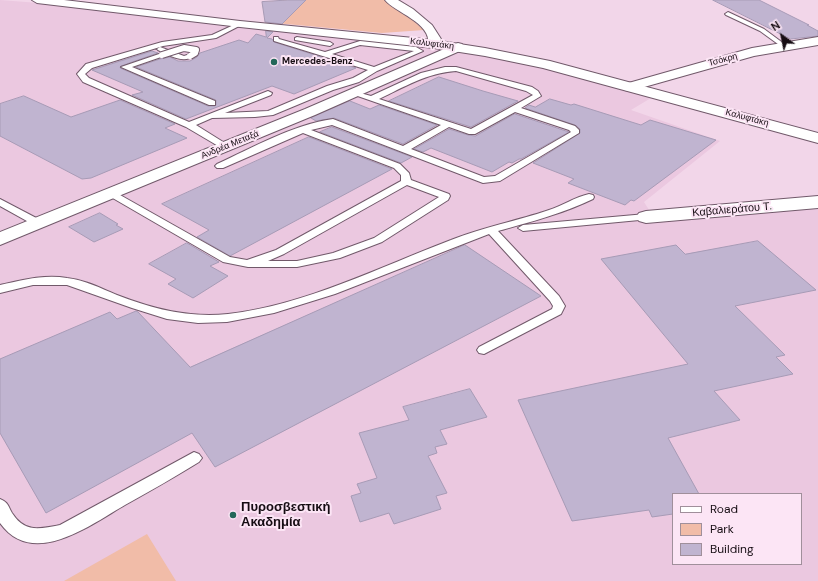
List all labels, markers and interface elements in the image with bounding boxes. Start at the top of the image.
north arrow [762,16,802,56]
text: N [768,18,783,34]
street label: Καλυφτάκη [409,36,455,52]
street label: Τσόκρη [707,51,739,69]
marker: Mercedes-Benz [269,57,279,67]
place label: Mercedes-Benz [282,57,352,67]
street label: Καλυφτάκη [724,107,770,129]
street label: Ανδρέα Μεταξά [200,129,260,161]
street label: Καβαλιεράτου Τ. [692,200,772,220]
legend [672,493,802,565]
place label: Πυροσβεστική Ακαδημία [241,500,330,531]
text: Road [710,501,738,517]
marker: Πυροσβεστική Ακαδημία [228,510,238,520]
text: Park [710,521,734,537]
text: Building [710,541,754,557]

